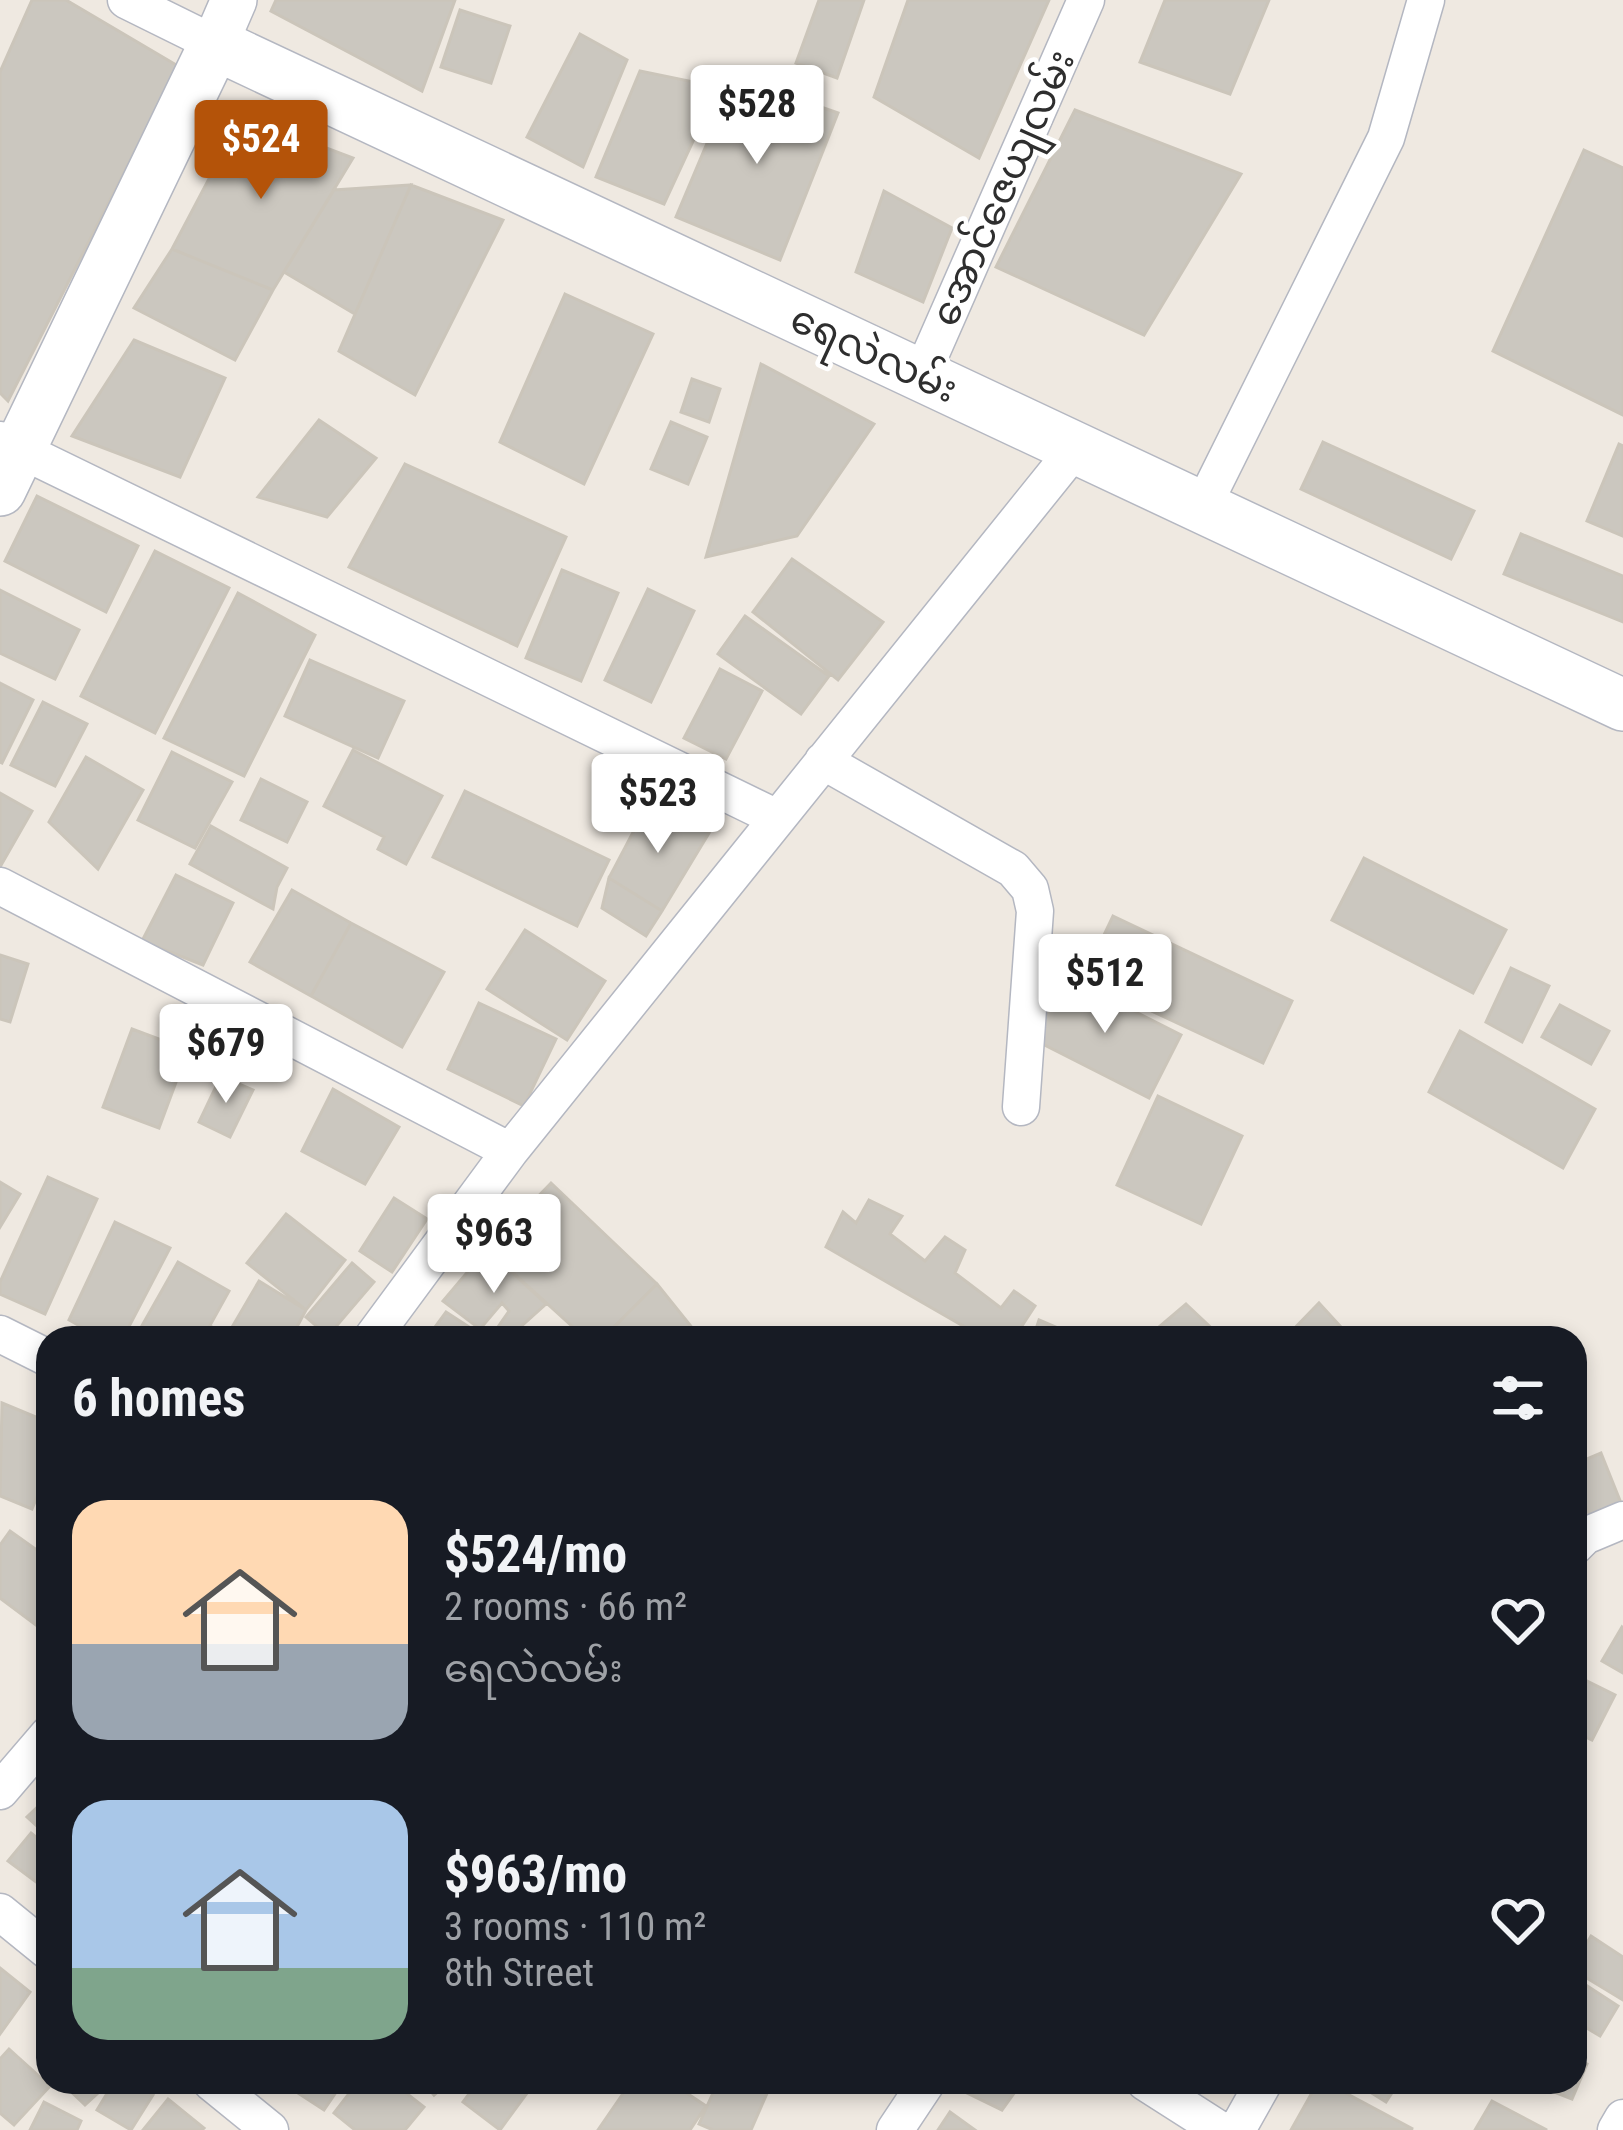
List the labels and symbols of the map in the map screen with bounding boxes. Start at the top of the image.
street label: အောင်ဇေယျလမ်း [919,42,1092,336]
pin: $528 [686,65,828,167]
pin: $524 [190,100,332,202]
street label: ရေလဲလမ်း [780,293,966,420]
pin: $523 [587,754,729,856]
pin: $512 [1034,934,1176,1036]
pin: $679 [155,1004,297,1106]
pin: $963 [423,1194,565,1296]

